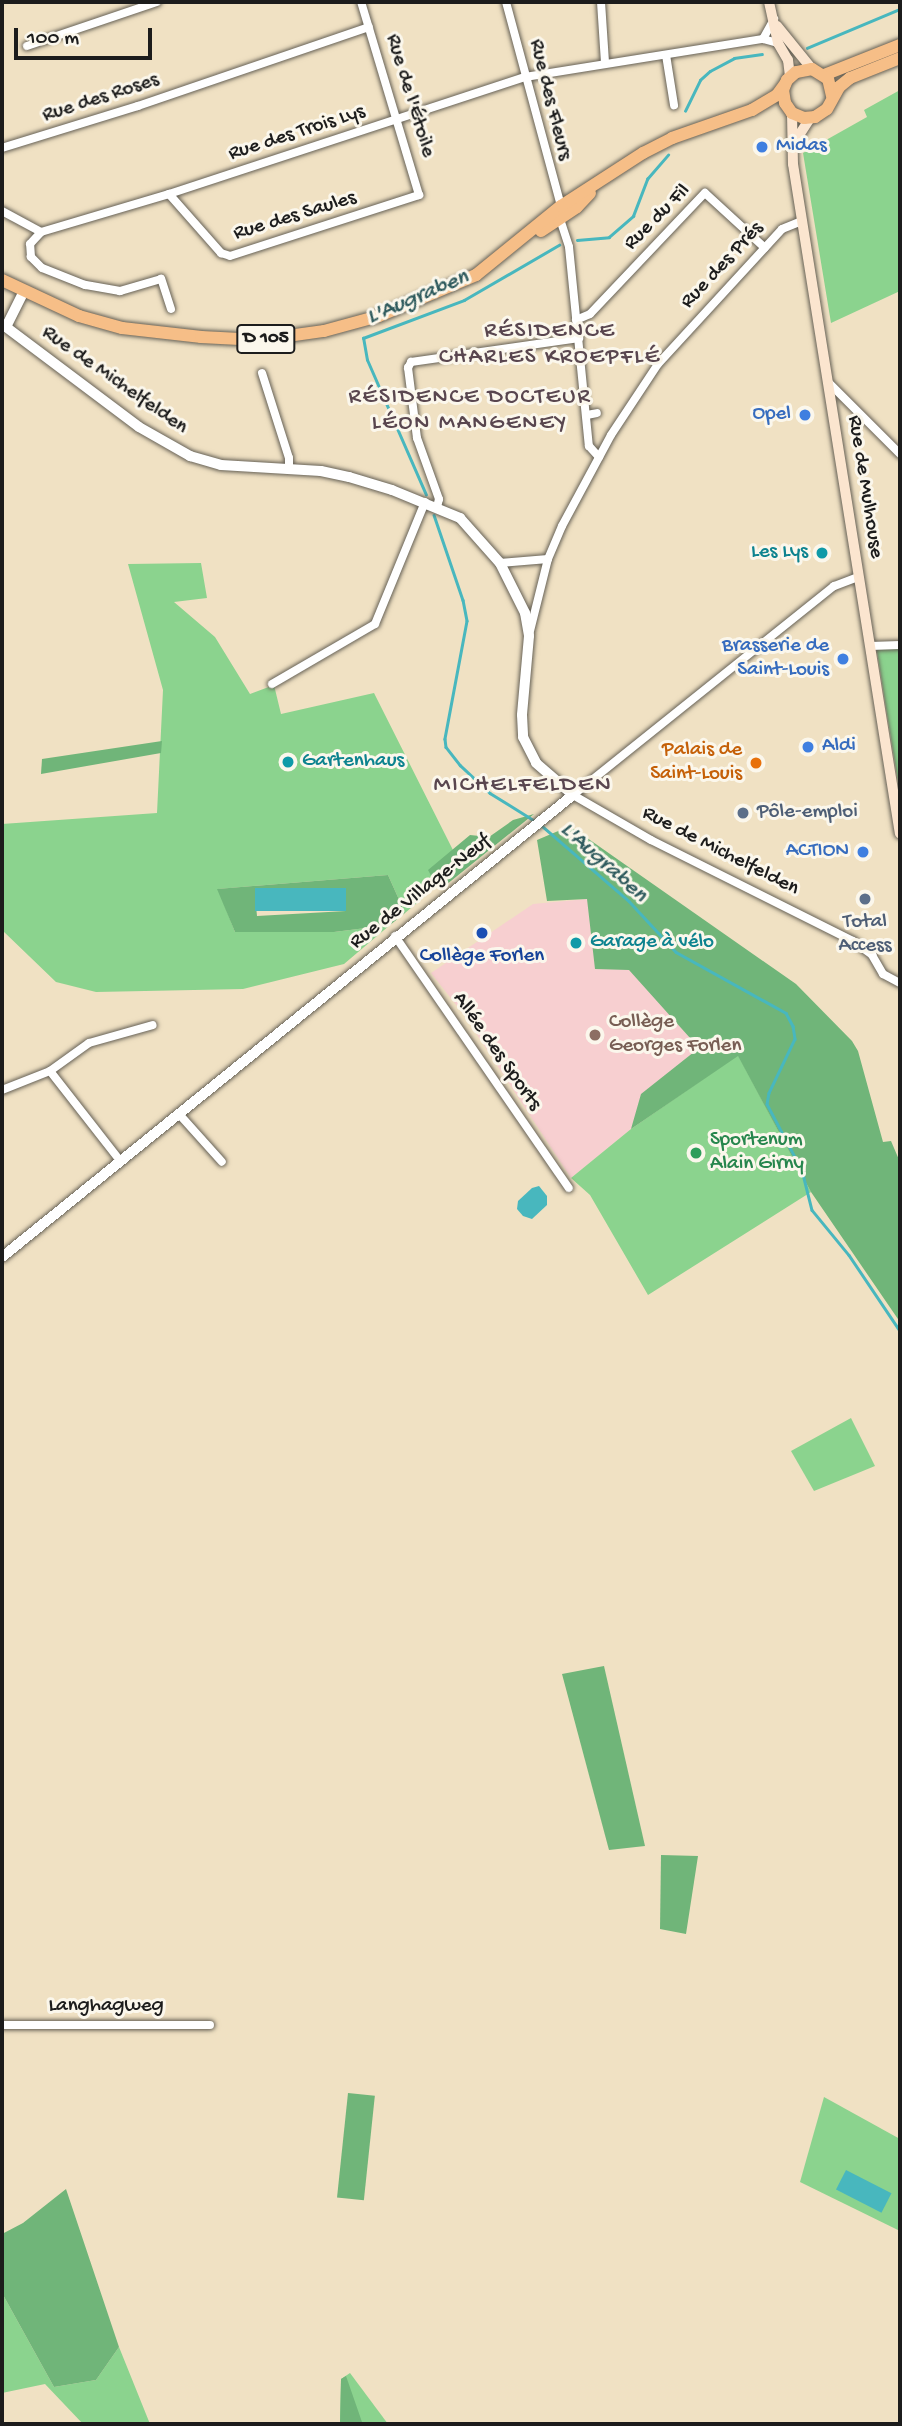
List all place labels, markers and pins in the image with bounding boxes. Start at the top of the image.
place label: Midas [776,134,827,160]
marker: Midas [754,139,770,155]
place label: Opel [753,402,791,428]
marker: Opel [797,407,813,423]
place label: Les Lys [751,540,808,566]
marker: Les Lys [814,545,830,561]
place label: Brasserie de Saint-Louis [722,634,829,684]
marker: Brasserie de Saint-Louis [835,651,851,667]
place label: Aldi [822,734,856,760]
place label: Palais de Saint-Louis [650,738,742,788]
marker: Aldi [800,739,816,755]
place label: Gartenhaus [302,749,404,775]
marker: Gartenhaus [280,754,296,770]
marker: Palais de Saint-Louis [748,755,764,771]
place label: Pôle-emploi [757,800,858,826]
marker: Pôle-emploi [735,805,751,821]
place label: ACTION [786,839,849,865]
marker: ACTION [855,844,871,860]
marker: Total Access [857,891,873,907]
place label: Total Access [839,910,891,960]
marker: Collège Forlen [474,925,490,941]
place label: Garage à vélo [590,930,714,956]
marker: Garage à vélo [568,935,584,951]
place label: Collège Forlen [420,944,544,970]
place label: Collège Georges Forlen [609,1010,741,1060]
marker: Collège Georges Forlen [587,1027,603,1043]
place label: Sportenum Alain Girny [710,1128,804,1178]
marker: Sportenum Alain Girny [688,1145,704,1161]

